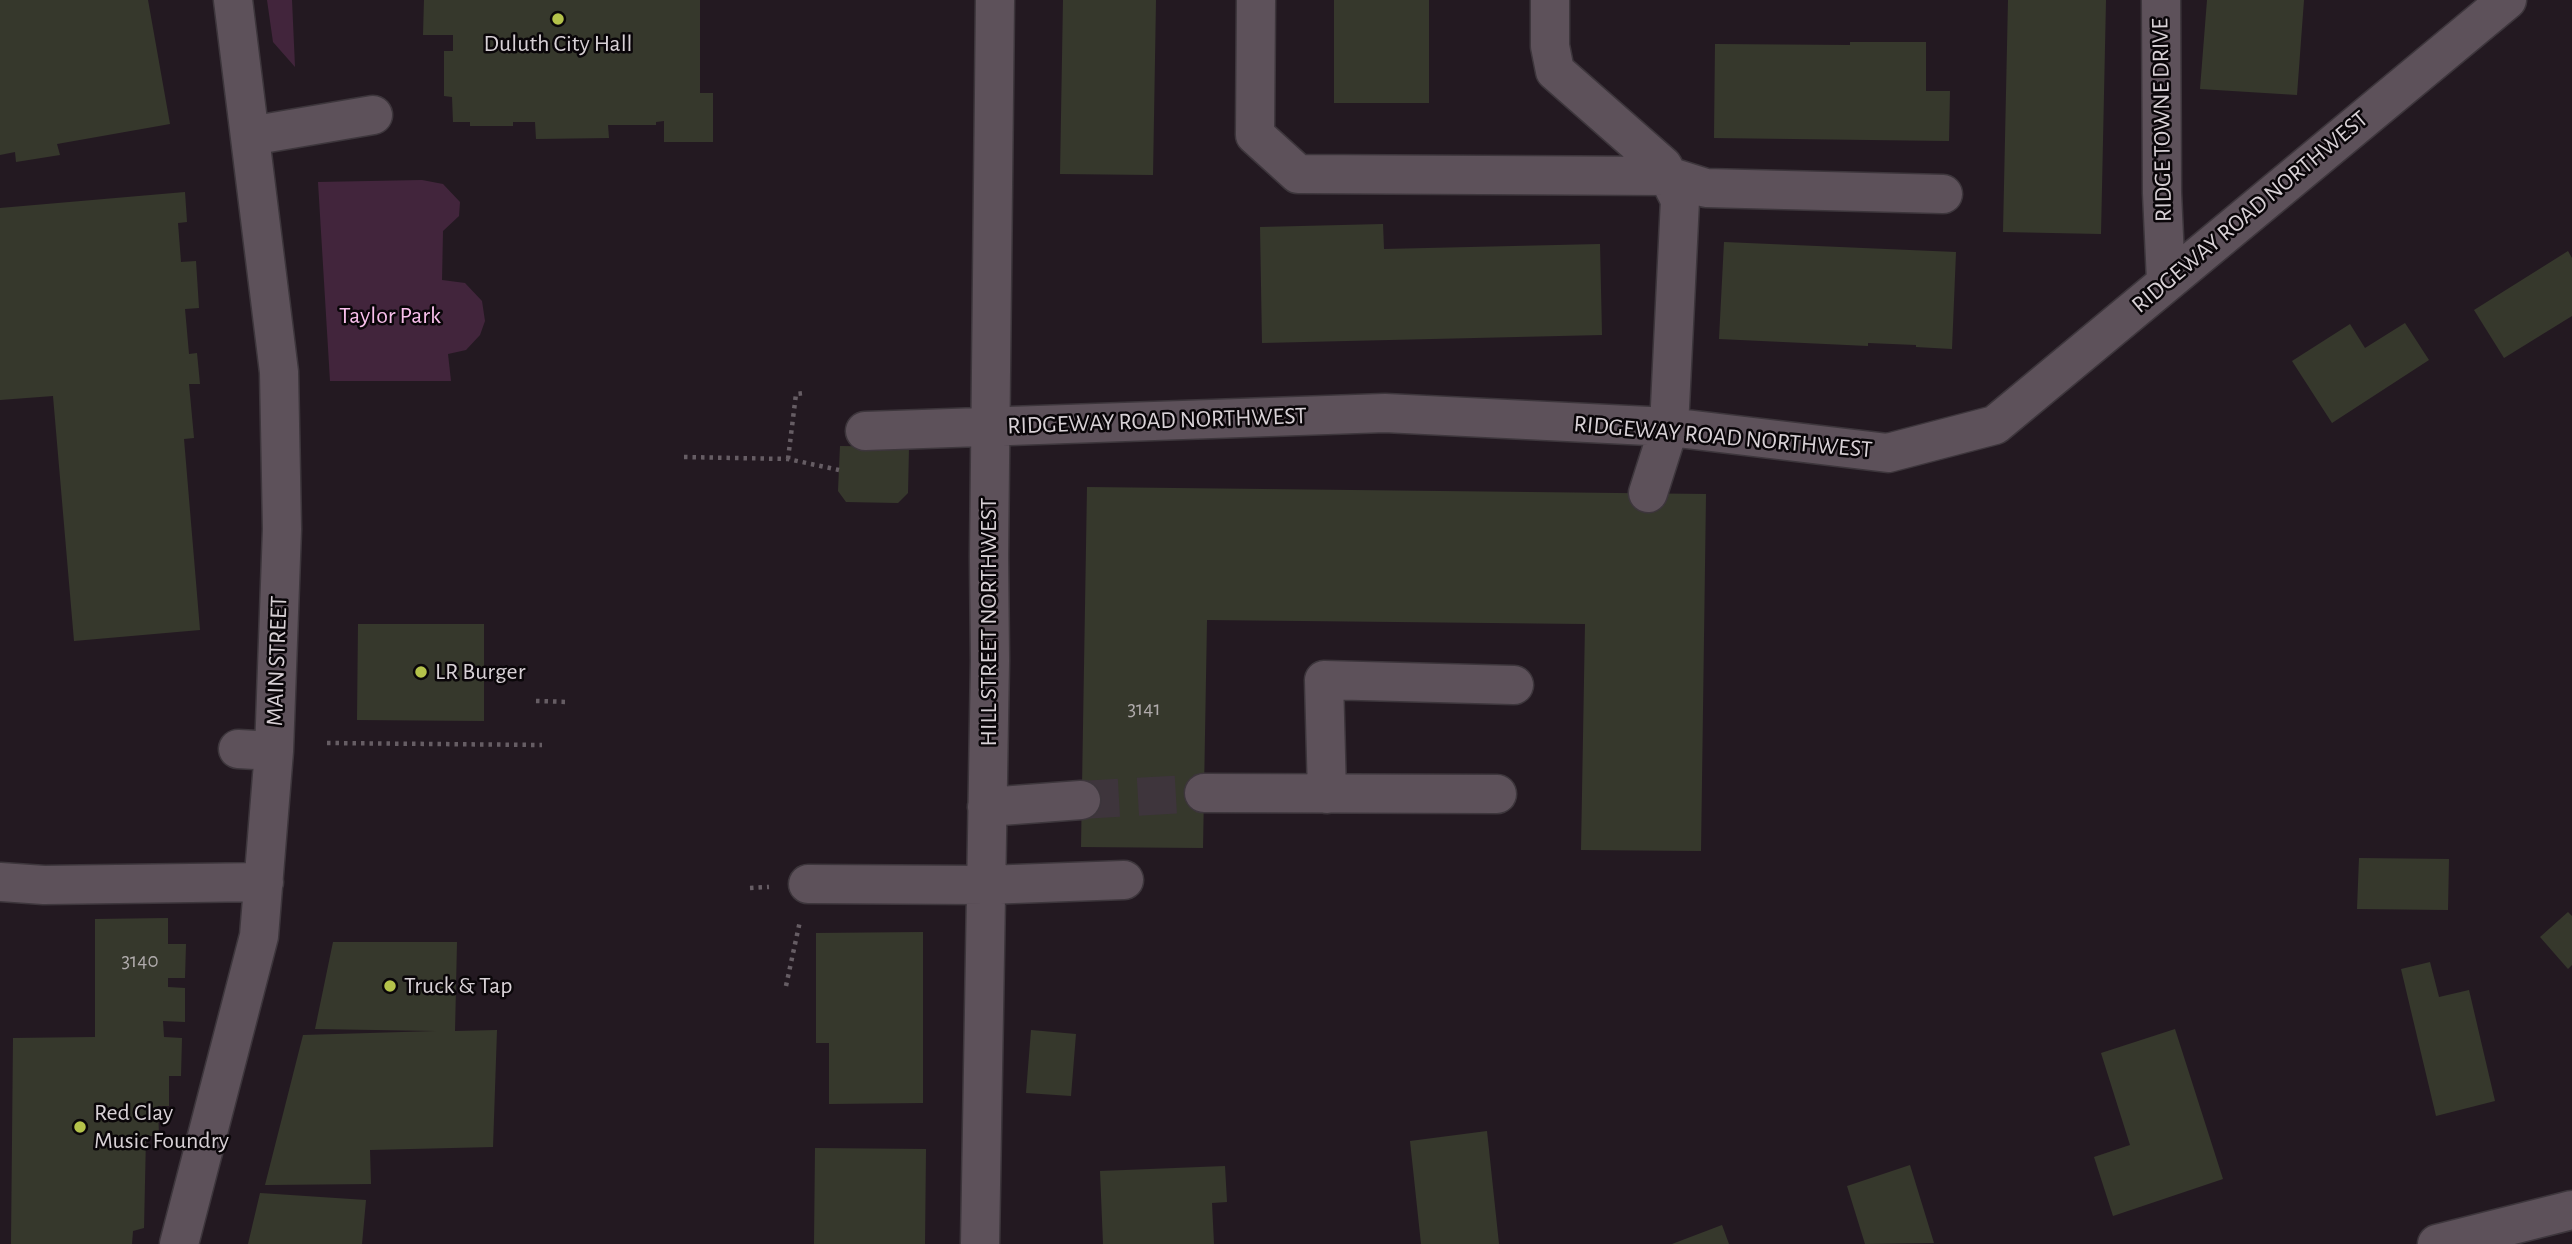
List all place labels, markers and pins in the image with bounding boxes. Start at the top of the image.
marker: Duluth City Hall [550,11,566,27]
place label: Duluth City Hall [483,30,633,58]
place label: LR Burger [435,658,525,686]
marker: LR Burger [413,664,429,680]
place label: Truck & Tap [404,972,512,1000]
marker: Truck & Tap [382,978,398,994]
place label: Red Clay Music Foundry [94,1099,229,1155]
marker: Red Clay Music Foundry [72,1119,88,1135]

